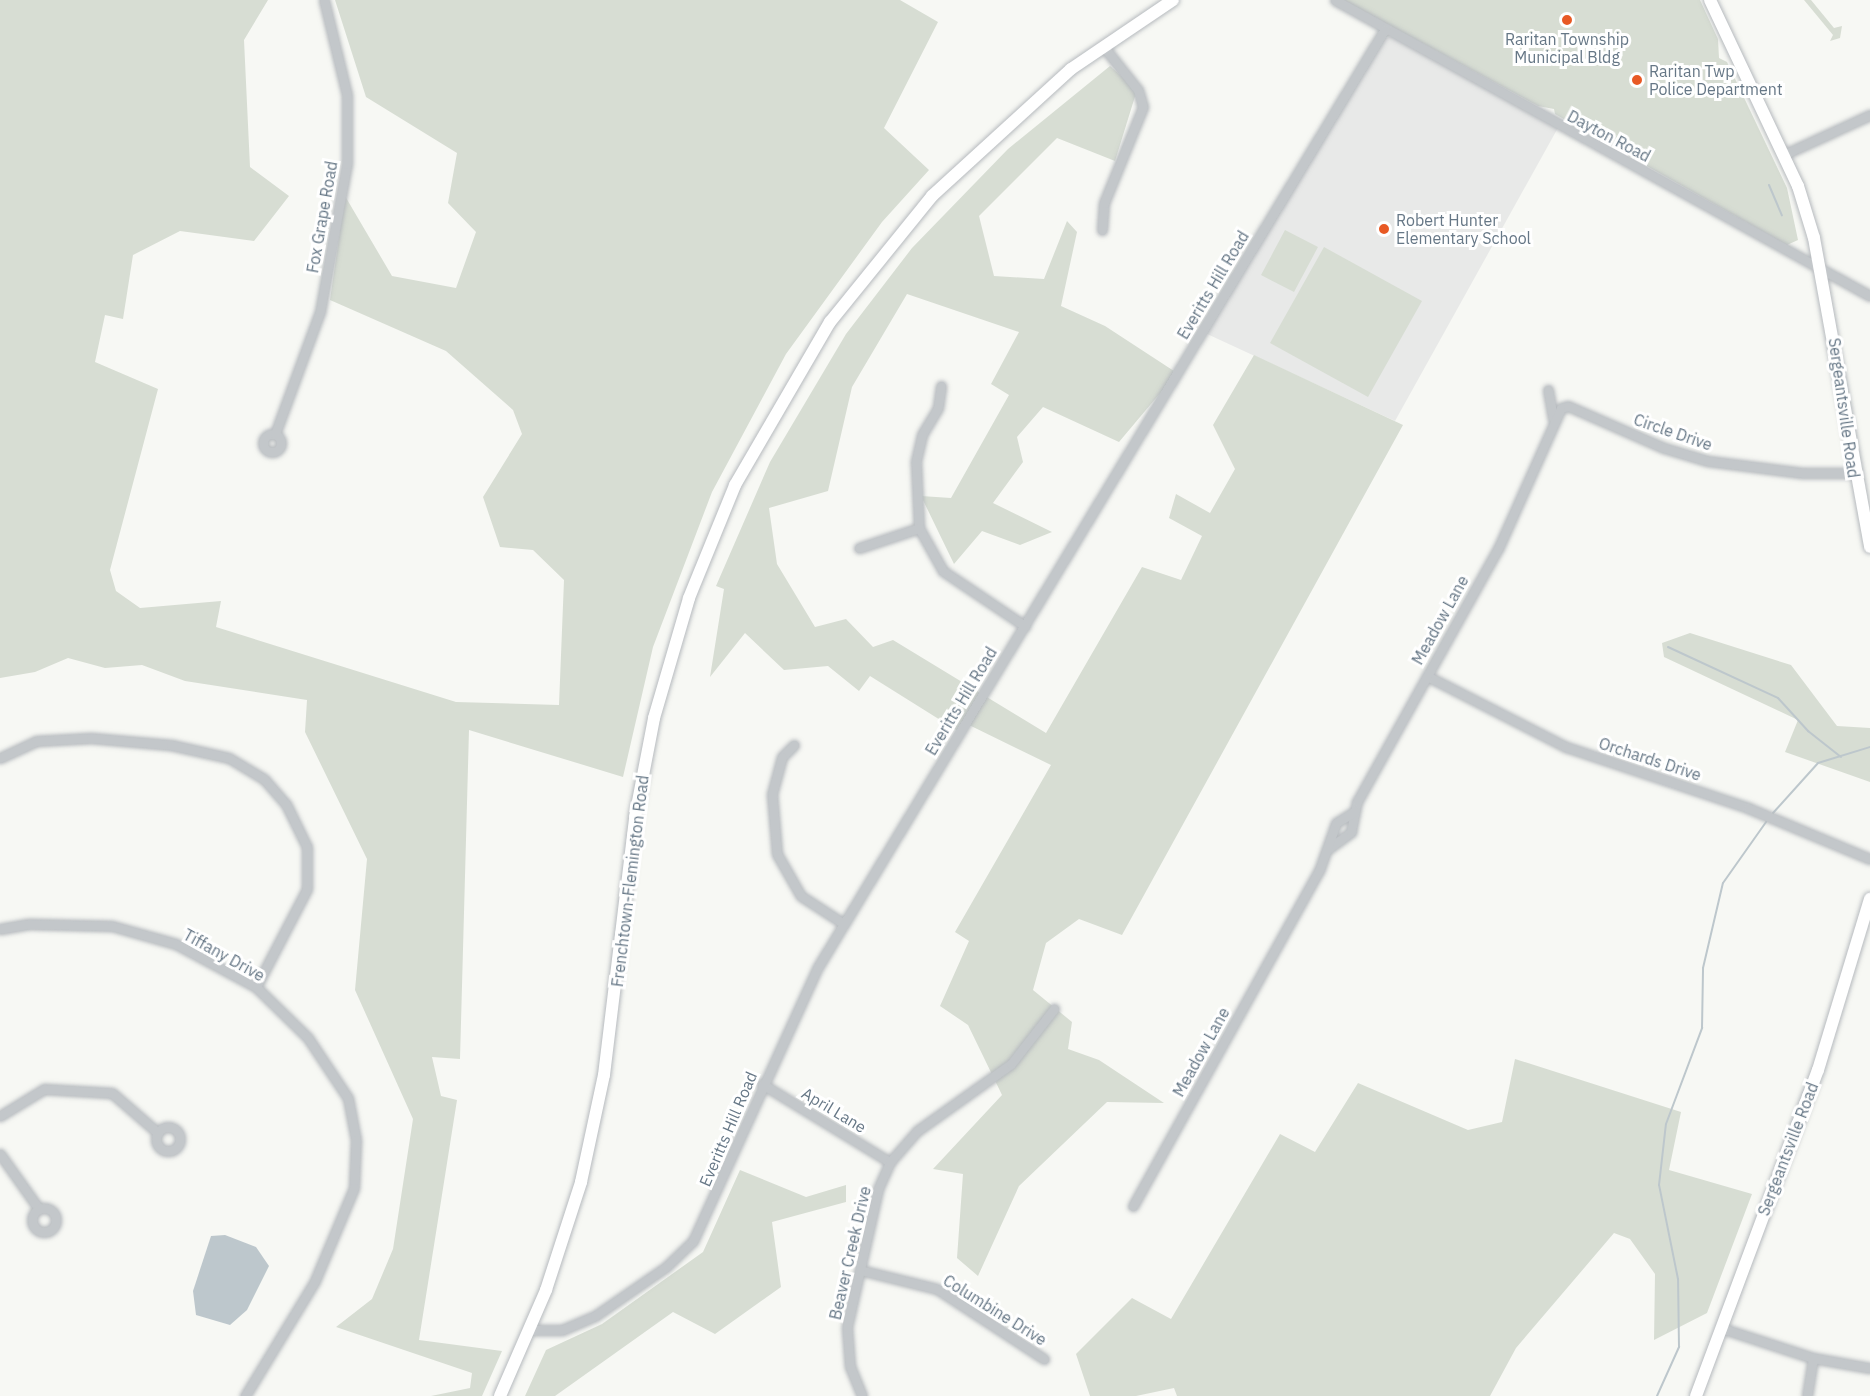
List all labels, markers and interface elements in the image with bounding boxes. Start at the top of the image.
marker: Raritan Township Municipal Bldg [1560,13,1574,27]
place label: Raritan Township Municipal Bldg [1505,29,1629,67]
place label: Raritan Twp Police Department [1649,61,1783,99]
marker: Raritan Twp Police Department [1630,73,1644,87]
street label: Dayton Road [1564,106,1654,166]
street label: Fox Grape Road [303,160,341,274]
place label: Robert Hunter Elementary School [1396,210,1531,248]
marker: Robert Hunter Elementary School [1377,222,1391,236]
street label: Everitts Hill Road [1173,227,1253,343]
street label: Sergeantsville Road [1825,337,1863,479]
street label: Circle Drive [1631,410,1715,454]
street label: Meadow Lane [1408,572,1472,668]
street label: Everitts Hill Road [921,643,1001,759]
street label: Orchards Drive [1596,733,1704,785]
street label: Frenchtown-Flemington Road [607,774,653,988]
street label: Tiffany Drive [180,925,268,985]
street label: Meadow Lane [1169,1004,1233,1100]
street label: Everitts Hill Road [695,1069,761,1189]
street label: Sergeantsville Road [1754,1080,1822,1218]
street label: April Lane [798,1083,870,1137]
street label: Beaver Creek Drive [825,1184,875,1322]
street label: Columbine Drive [940,1270,1050,1350]

